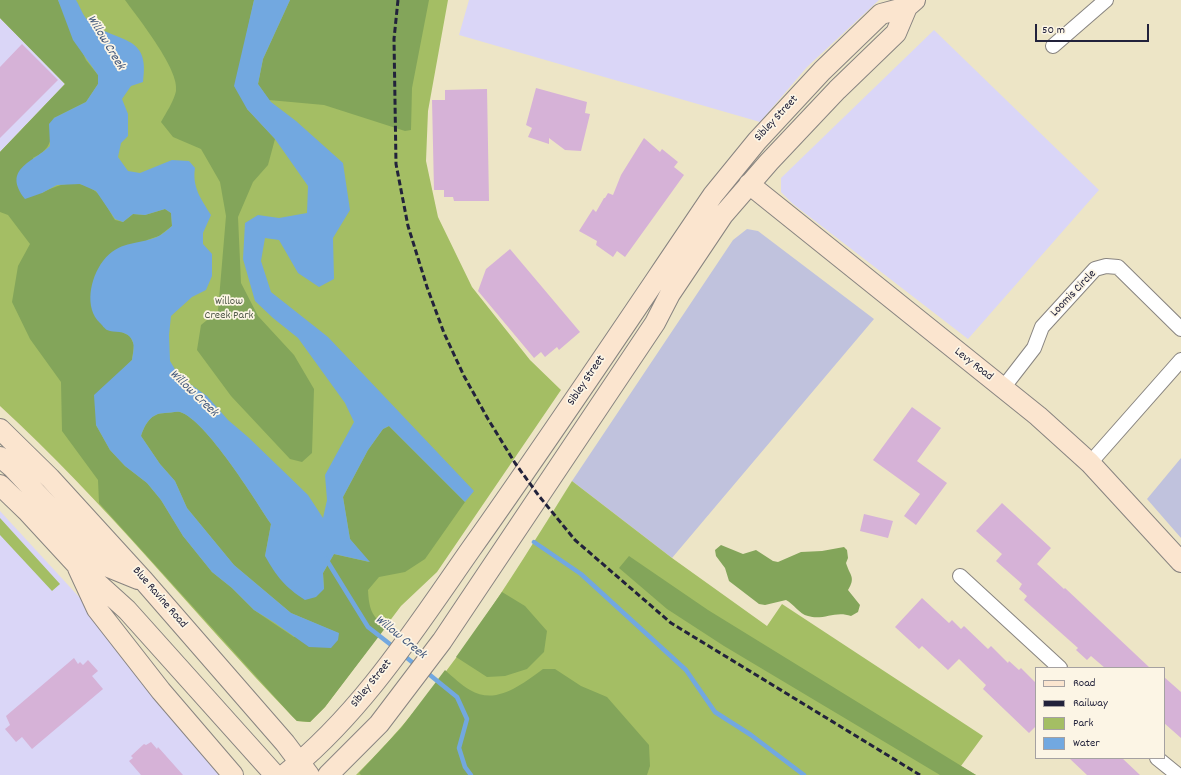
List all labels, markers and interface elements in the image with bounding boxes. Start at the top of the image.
water label: Willow Creek [83,13,127,73]
scale bar [1037,16,1151,42]
text: 50 m [1042,22,1065,39]
street label: Sibley Street [752,93,802,145]
street label: Loomis Circle [1048,268,1100,320]
park label: Willow Creek Park [204,295,254,323]
street label: Levy Road [951,345,995,385]
street label: Sibley Street [565,353,609,409]
water label: Willow Creek [166,367,220,421]
street label: Blue Ravine Road [128,564,190,632]
water label: Willow Creek [371,613,429,663]
street label: Sibley Street [348,657,396,711]
legend [1035,667,1165,759]
text: Road [1073,675,1095,692]
text: Railway [1073,695,1108,712]
text: Park [1073,715,1093,732]
text: Water [1073,735,1100,752]

